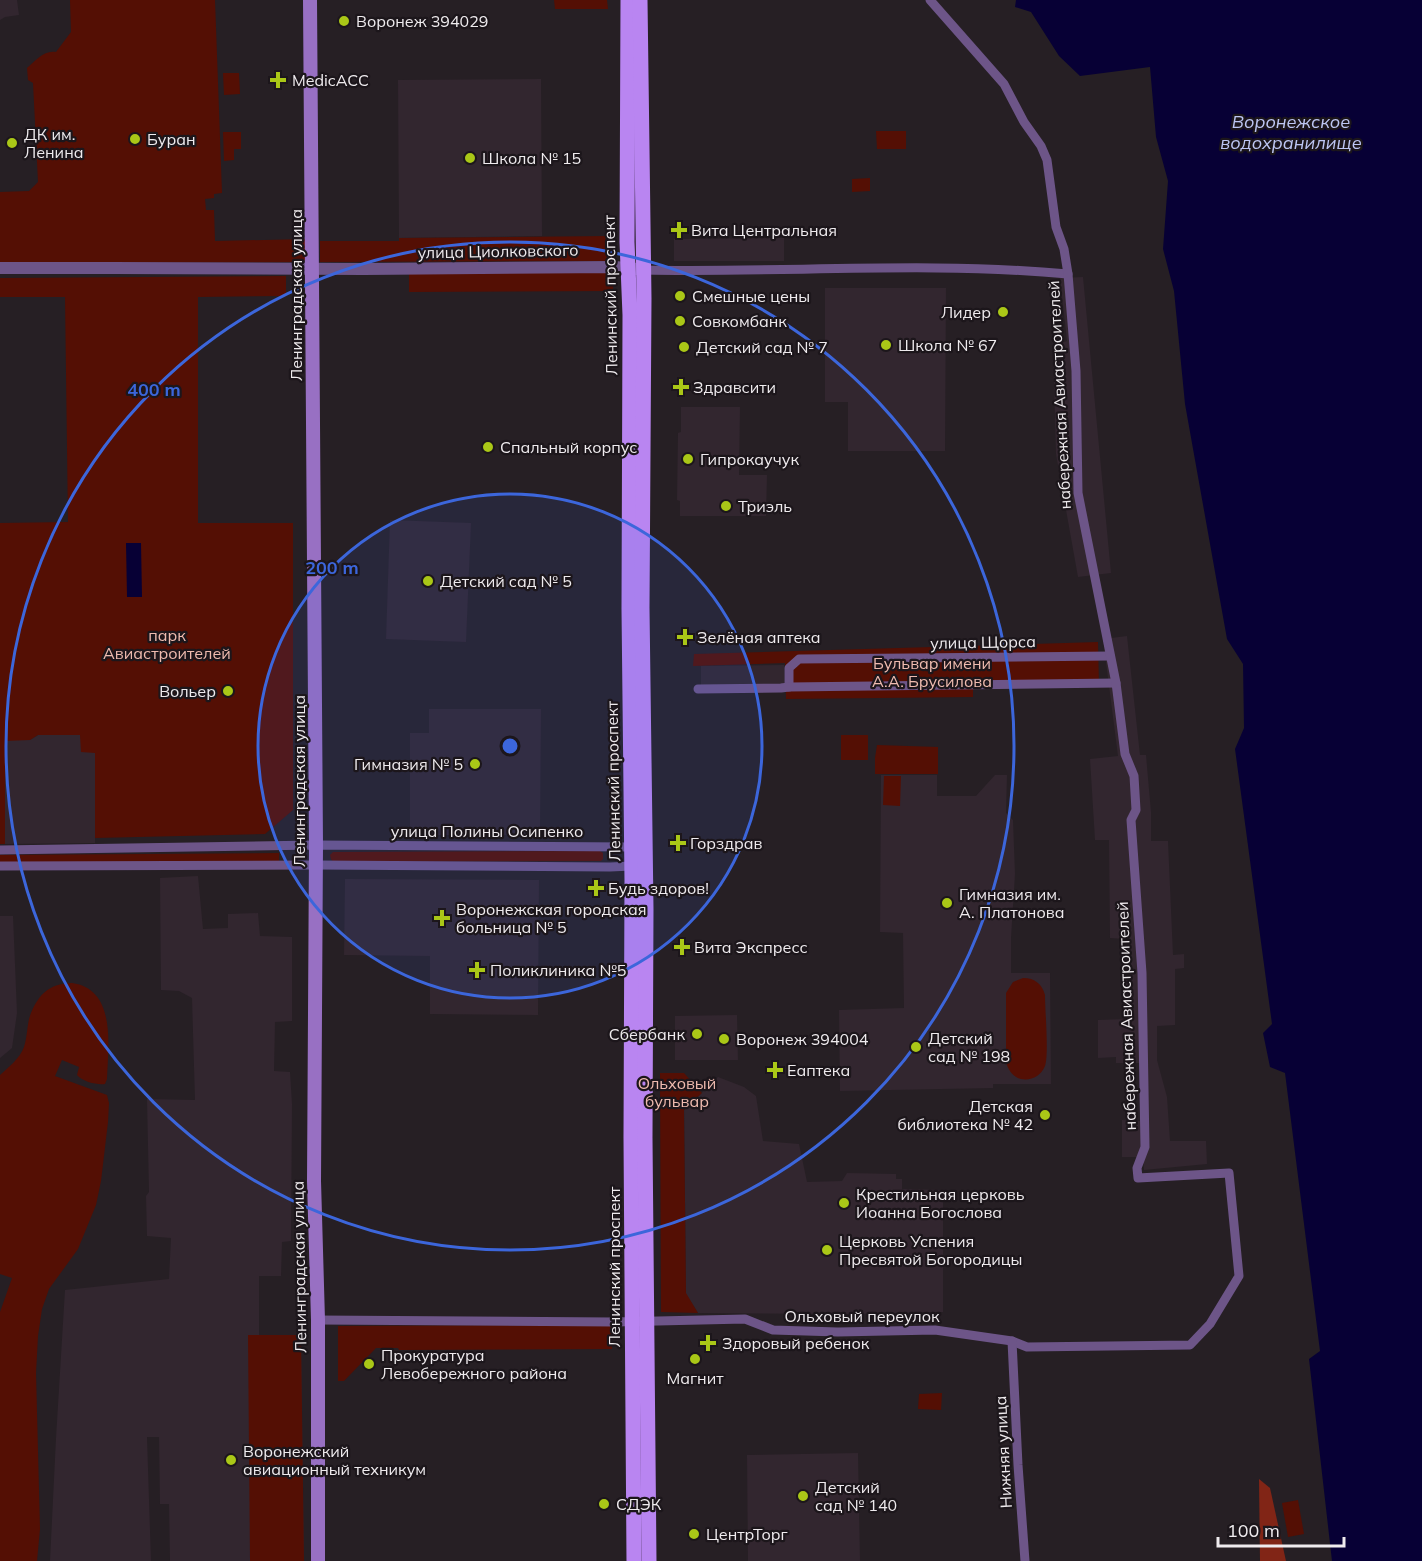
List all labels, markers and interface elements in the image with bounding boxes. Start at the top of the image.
place label: Воронеж 394029 [356,11,488,31]
marker: Воронеж 394029 [337,14,351,28]
place label: MedicACC [292,70,369,90]
marker: MedicACC [269,71,287,89]
water label: Воронежское водохранилище [1220,110,1362,154]
place label: ДК им. Ленина [24,124,83,162]
place label: Буран [147,129,196,149]
marker: Буран [128,132,142,146]
marker: ДК им. Ленина [5,136,19,150]
place label: Школа № 15 [482,148,581,168]
marker: Школа № 15 [463,151,477,165]
street label: Ленинградская улица [286,209,306,381]
street label: Ленинский проспект [599,214,621,375]
place label: Вита Центральная [691,220,837,240]
marker: Вита Центральная [672,223,686,237]
street label: улица Циолковского [417,240,579,262]
street label: набережная Авиастроителей [1043,280,1075,510]
place label: Смешные цены [692,286,810,306]
marker: Смешные цены [673,289,687,303]
place label: Лидер [941,302,991,322]
marker: Лидер [996,305,1010,319]
place label: Совкомбанк [692,311,787,331]
marker: Совкомбанк [673,314,687,328]
place label: Школа № 67 [898,335,997,355]
place label: Детский сад № 7 [696,337,828,357]
marker: Школа № 67 [879,338,893,352]
marker: Детский сад № 7 [677,340,691,354]
place label: Здравсити [693,377,776,397]
text: 400 m [127,378,181,401]
marker: Здравсити [674,380,688,394]
place label: Спальный корпус [500,437,637,457]
marker: Спальный корпус [481,440,495,454]
place label: Гипрокаучук [700,449,799,469]
marker: Гипрокаучук [681,452,695,466]
place label: Триэль [738,496,792,516]
marker: Триэль [719,499,733,513]
text: 200 m [305,556,359,579]
place label: Детский сад № 5 [440,571,572,591]
marker: Детский сад № 5 [421,574,435,588]
park label: парк Авиастроителей [103,625,231,663]
place label: Зелёная аптека [697,627,821,647]
marker: Зелёная аптека [678,630,692,644]
street label: улица Щорса [930,631,1036,653]
park label: Бульвар имени А.А. Брусилова [872,653,992,691]
place label: Вольер [159,681,216,701]
marker: Вольер [221,684,235,698]
street label: Ленинградская улица [289,695,309,867]
street label: Ленинский проспект [602,700,624,861]
centre of rings [500,736,520,756]
place label: Гимназия № 5 [354,754,463,774]
marker: Гимназия № 5 [468,757,482,771]
street label: улица Полины Осипенко [391,821,583,841]
place label: Горздрав [690,833,763,853]
marker: Горздрав [671,836,685,850]
place label: Будь здоров! [608,878,709,898]
marker: Будь здоров! [589,881,603,895]
place label: Гимназия им. А. Платонова [959,884,1064,922]
marker: Гимназия им. А. Платонова [940,896,954,910]
place label: Воронежская городская больница № 5 [456,899,646,937]
street label: набережная Авиастроителей [1112,901,1140,1131]
marker: Воронежская городская больница № 5 [433,909,451,927]
place label: Вита Экспресс [694,937,808,957]
marker: Вита Экспресс [675,940,689,954]
place label: Поликлиника №5 [490,960,626,980]
marker: Поликлиника №5 [468,961,486,979]
place label: Сбербанк [609,1024,685,1044]
marker: Сбербанк [690,1027,704,1041]
place label: Детский сад № 198 [928,1028,1010,1066]
place label: Воронеж 394004 [736,1029,869,1049]
marker: Воронеж 394004 [717,1032,731,1046]
marker: Детский сад № 198 [909,1040,923,1054]
place label: Еаптека [787,1060,850,1080]
marker: Еаптека [768,1063,782,1077]
park label: Ольховый бульвар [638,1073,716,1111]
place label: Детская библиотека № 42 [897,1096,1033,1134]
marker: Детская библиотека № 42 [1038,1108,1052,1122]
street label: Ленинградская улица [287,1181,311,1353]
place label: Крестильная церковь Иоанна Богослова [856,1184,1025,1222]
street label: Ленинский проспект [604,1186,624,1347]
marker: Крестильная церковь Иоанна Богослова [837,1196,851,1210]
place label: Церковь Успения Пресвятой Богородицы [839,1231,1022,1269]
marker: Церковь Успения Пресвятой Богородицы [820,1243,834,1257]
street label: Ольховый переулок [784,1306,940,1326]
place label: Здоровый ребенок [722,1333,870,1353]
marker: Здоровый ребенок [699,1334,717,1352]
place label: Прокуратура Левобережного района [381,1345,567,1383]
marker: Магнит [688,1352,702,1366]
marker: Прокуратура Левобережного района [362,1357,376,1371]
place label: Магнит [667,1368,724,1388]
street label: Нижняя улица [990,1395,1016,1509]
place label: Воронежский авиационный техникум [243,1441,426,1479]
marker: Воронежский авиационный техникум [224,1453,238,1467]
place label: Детский сад № 140 [815,1477,897,1515]
marker: Детский сад № 140 [796,1489,810,1503]
place label: СДЭК [616,1494,662,1514]
marker: СДЭК [597,1497,611,1511]
scale bar [1218,1510,1344,1548]
text: 100 m [1227,1519,1280,1542]
place label: ЦентрТорг [706,1524,788,1544]
marker: ЦентрТорг [687,1527,701,1541]

